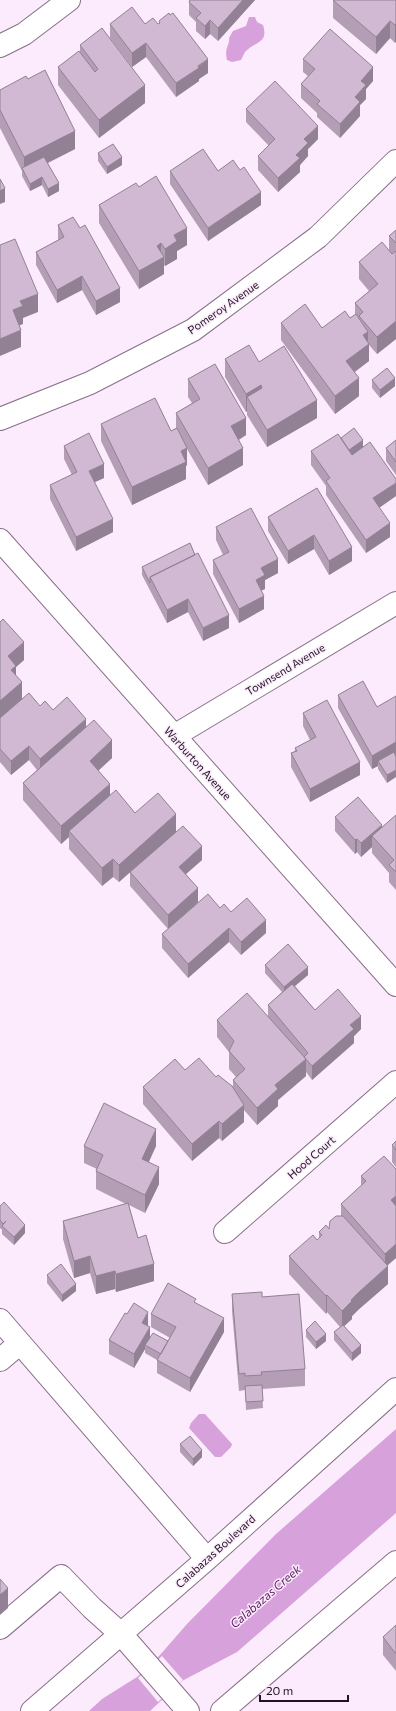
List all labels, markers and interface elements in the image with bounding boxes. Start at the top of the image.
street label: Pomeroy Avenue [185,278,261,336]
street label: Townsend Avenue [243,640,327,698]
street label: Warburton Avenue [162,724,234,802]
street label: Hood Court [284,1132,338,1181]
street label: Calabazas Boulevard [173,1512,257,1590]
water label: Calabazas Creek [227,1561,304,1631]
scale bar [260,1677,348,1703]
text: 20 m [266,1683,293,1697]

